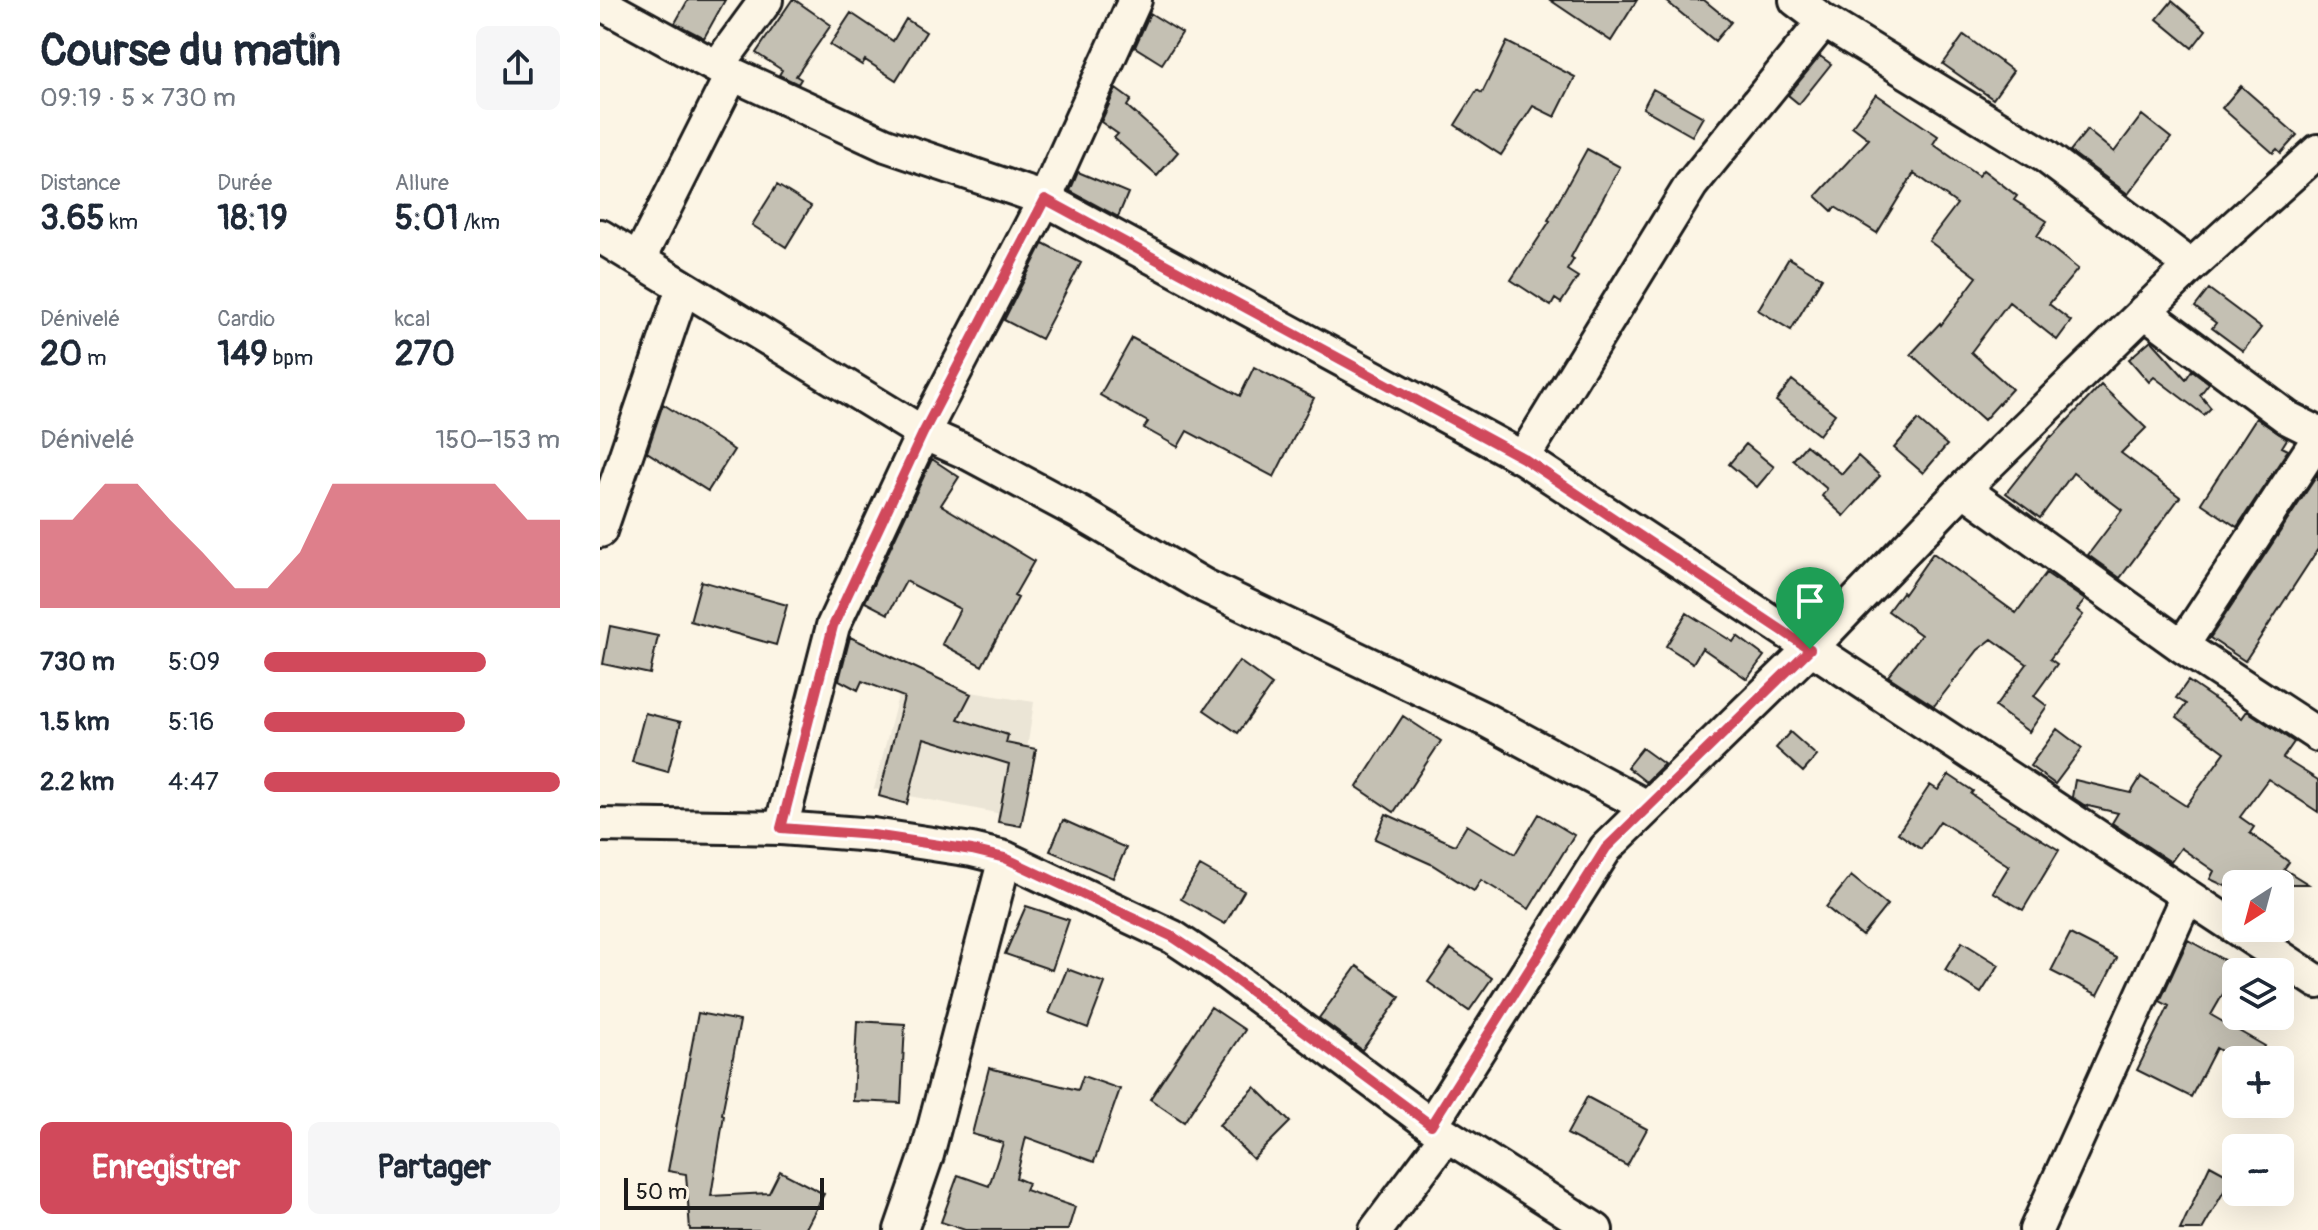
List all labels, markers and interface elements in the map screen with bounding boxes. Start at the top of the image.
text: Course du matin [40,24,341,79]
button: share [476,26,560,110]
text: 09:19 · 5 × 730 m [40,82,236,114]
text: Distance [40,169,120,197]
text: Durée [217,169,272,197]
text: Allure [395,169,449,197]
text: 3.65 [40,197,105,240]
text: 18:19 [217,197,288,240]
text: 5:01 [395,197,459,240]
text: km [105,208,138,236]
text: /km [459,208,500,236]
text: Dénivelé [40,305,120,333]
text: Cardio [217,305,275,333]
text: kcal [395,305,430,333]
text: 20 [40,333,82,376]
text: 149 [217,333,268,376]
text: 270 [395,333,455,376]
text: m [82,344,107,372]
text: bpm [268,344,313,372]
text: Dénivelé [40,424,135,456]
text: 150–153 m [435,424,560,456]
pin [1776,567,1844,649]
icon: arrive [1788,579,1832,623]
text: 730 m [40,646,115,678]
text: 5:09 [168,646,220,678]
text: 1.5 km [40,706,110,738]
text: 5:16 [168,706,214,738]
text: 2.2 km [40,766,114,798]
text: 4:47 [168,766,219,798]
north arrow [2222,870,2294,942]
map controls [2222,870,2294,1206]
button: layers [2222,958,2294,1030]
button: + [2222,1046,2294,1118]
button: Enregistrer [40,1122,292,1214]
button: Partager [308,1122,560,1214]
button: − [2222,1134,2294,1206]
scale bar [624,1174,824,1210]
text: 50 m [636,1178,687,1206]

